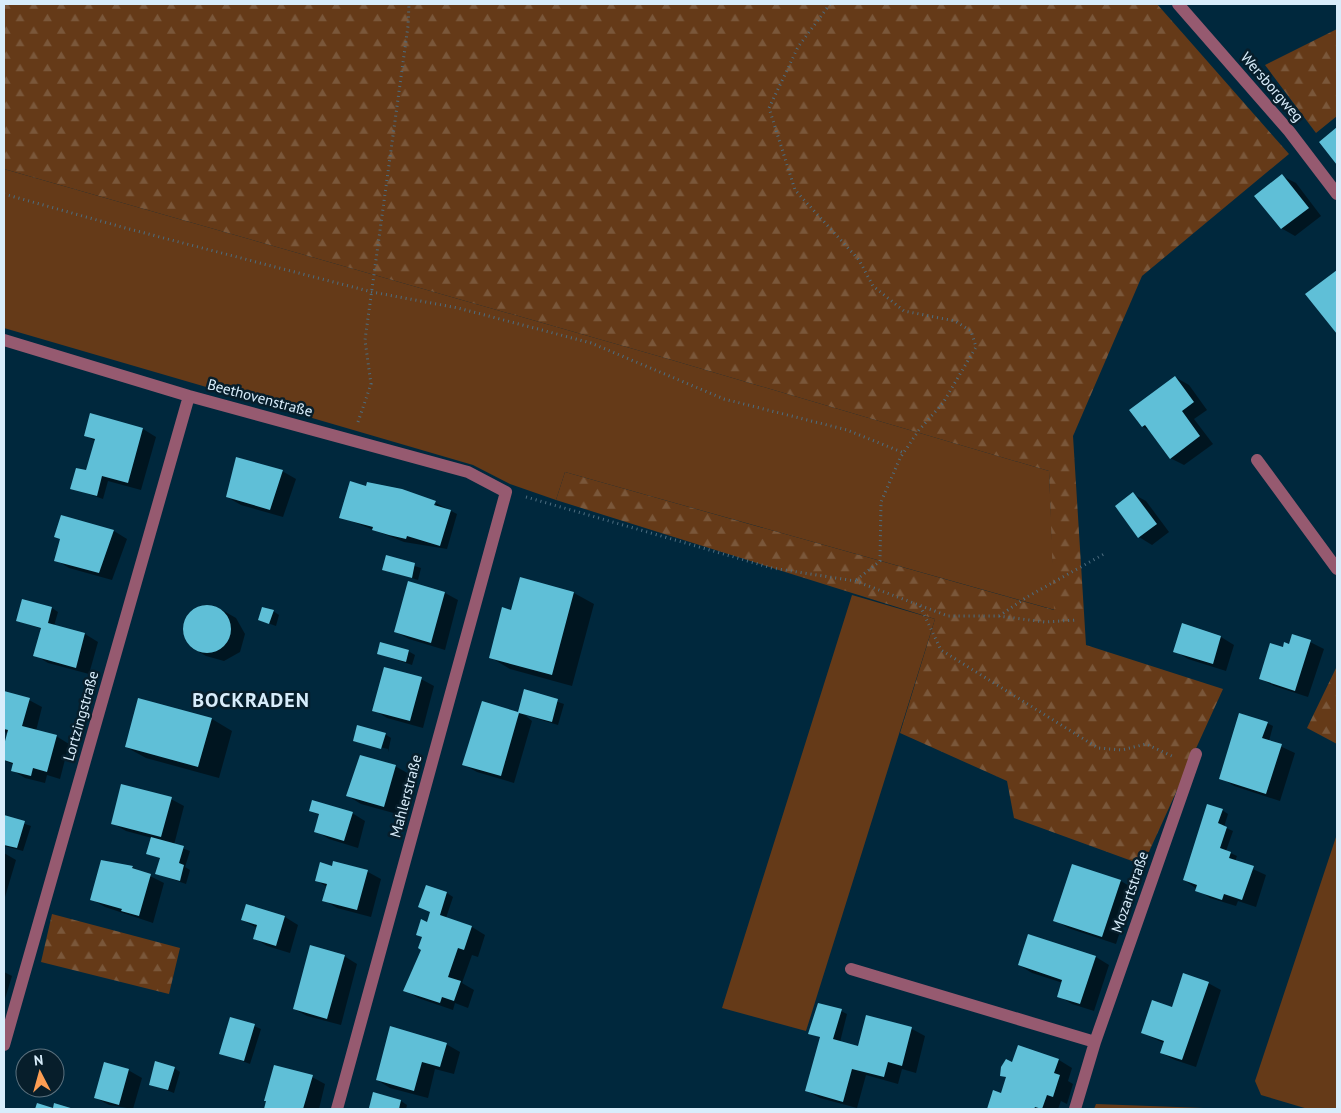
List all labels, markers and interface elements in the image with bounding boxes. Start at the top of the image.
street label: Wersborgweg [1237,48,1308,126]
street label: Beethovenstraße [205,374,315,421]
street label: Lortzingstraße [59,669,102,763]
district label: BOCKRADEN [192,687,310,713]
street label: Mahlerstraße [385,752,426,839]
street label: Mozartstraße [1107,849,1152,935]
north arrow [15,1048,65,1098]
text: N [33,1051,44,1070]

